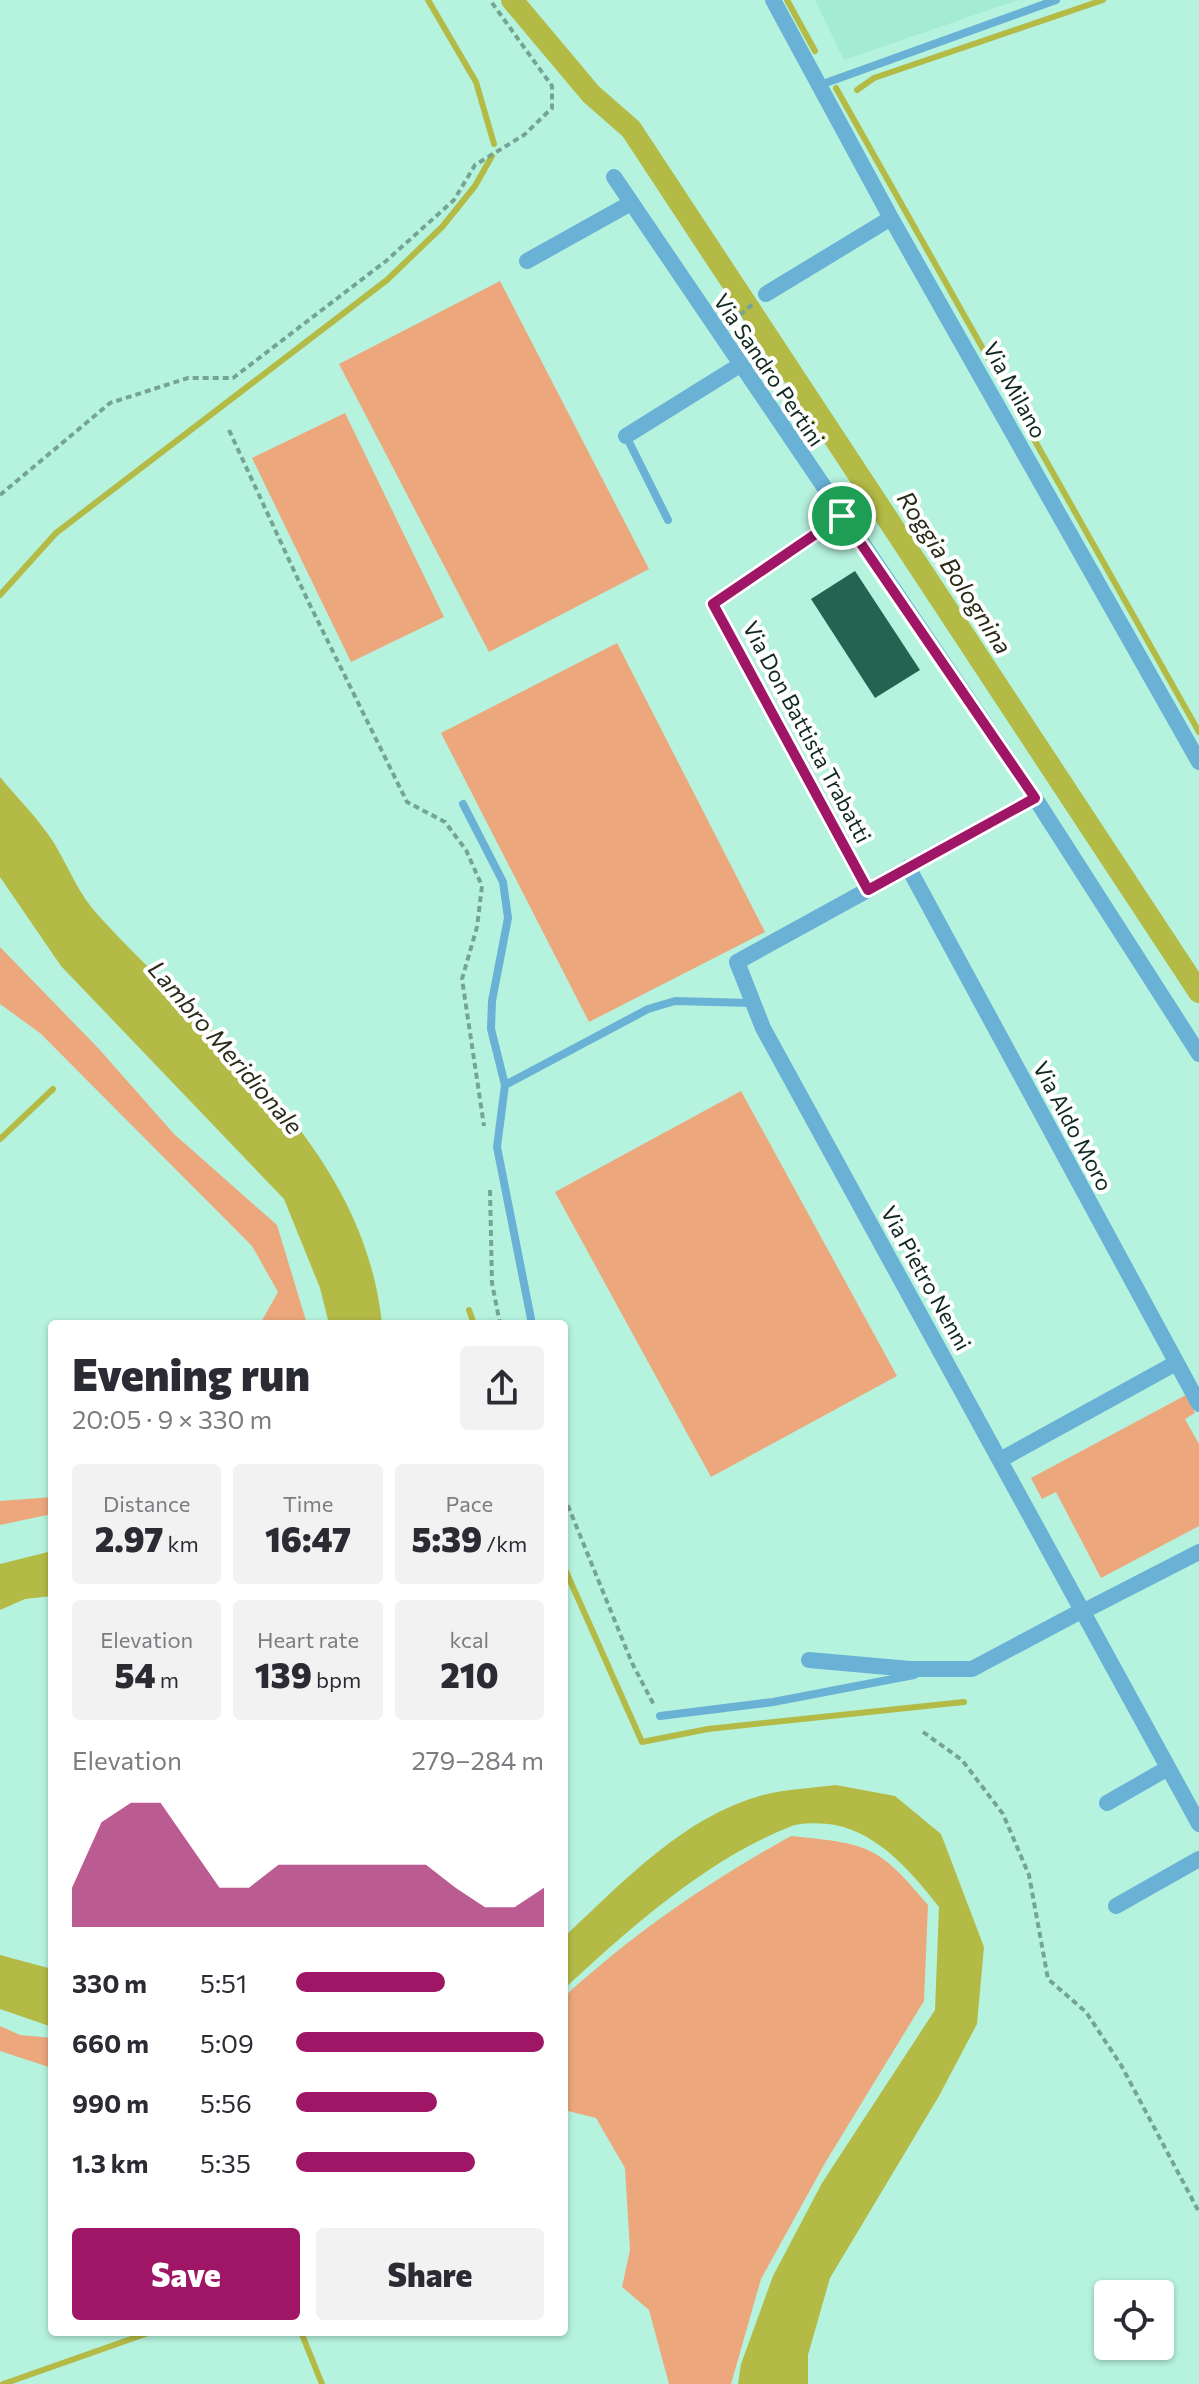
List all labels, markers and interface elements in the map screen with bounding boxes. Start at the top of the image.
street label: Via Sandro Pertini [708,288,831,451]
street label: Via Milano [978,337,1053,443]
pin [808,482,876,550]
water label: Roggia Bolognina [892,485,1019,659]
icon: arrive [820,494,864,538]
street label: Via Don Battista Trabatti [737,616,877,847]
water label: Lambro Meridionale [143,954,310,1140]
street label: Via Aldo Moro [1028,1056,1119,1195]
street label: Via Pietro Nenni [876,1201,977,1355]
text: Evening run [72,1346,310,1400]
button: share [460,1346,544,1430]
text: 20:05 · 9 × 330 m [72,1403,272,1434]
text: Distance [103,1490,190,1517]
text: Time [283,1490,333,1517]
text: Pace [445,1490,493,1517]
text: 2.97 [95,1517,163,1559]
text: 16:47 [265,1517,351,1559]
text: 5:39 [411,1517,482,1559]
text: km [163,1530,199,1557]
text: /km [482,1530,527,1557]
text: Elevation [100,1626,193,1653]
text: Heart rate [257,1626,359,1653]
text: kcal [450,1626,489,1653]
text: 54 [114,1653,156,1695]
text: 139 [255,1653,312,1695]
text: 210 [440,1653,498,1695]
text: m [156,1666,179,1693]
text: bpm [312,1666,361,1693]
text: Elevation [72,1744,182,1775]
text: 279–284 m [412,1744,544,1775]
text: 330 m [72,1967,147,1998]
text: 5:51 [200,1967,247,1998]
text: 660 m [72,2027,149,2058]
text: 5:09 [200,2027,254,2058]
text: 990 m [72,2087,149,2118]
text: 5:56 [200,2087,252,2118]
text: 1.3 km [72,2147,148,2178]
text: 5:35 [200,2147,251,2178]
button: Save [72,2228,300,2320]
button: Share [316,2228,544,2320]
map controls [1094,2280,1174,2360]
button: locate [1094,2280,1174,2360]

